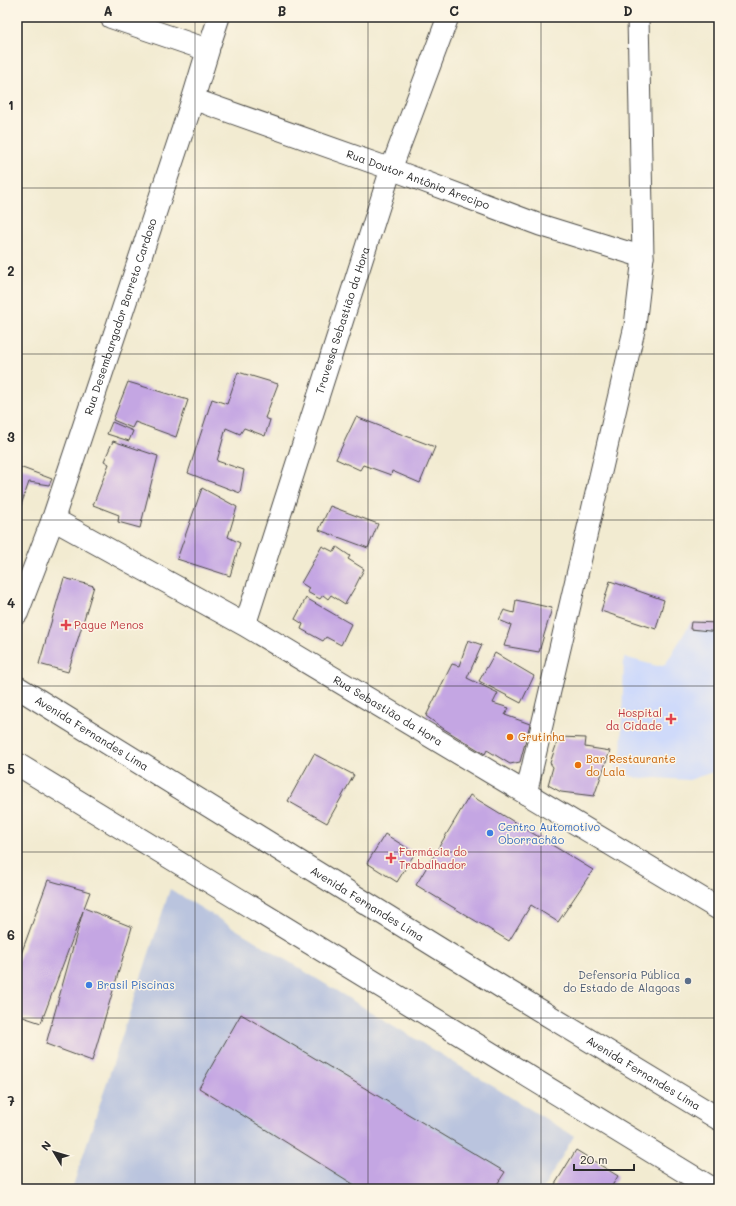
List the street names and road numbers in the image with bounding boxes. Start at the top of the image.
street label: Rua Doutor Antônio Arecipo [344,146,492,213]
street label: Rua Desembargador Barreto Cardoso [80,216,160,417]
street label: Travessa Sebastião da Hora [312,244,373,396]
street label: Rua Sebastião da Hora [331,672,446,749]
street label: Avenida Fernandes Lima [32,692,152,774]
street label: Avenida Fernandes Lima [308,863,427,944]
street label: Avenida Fernandes Lima [584,1032,704,1113]

